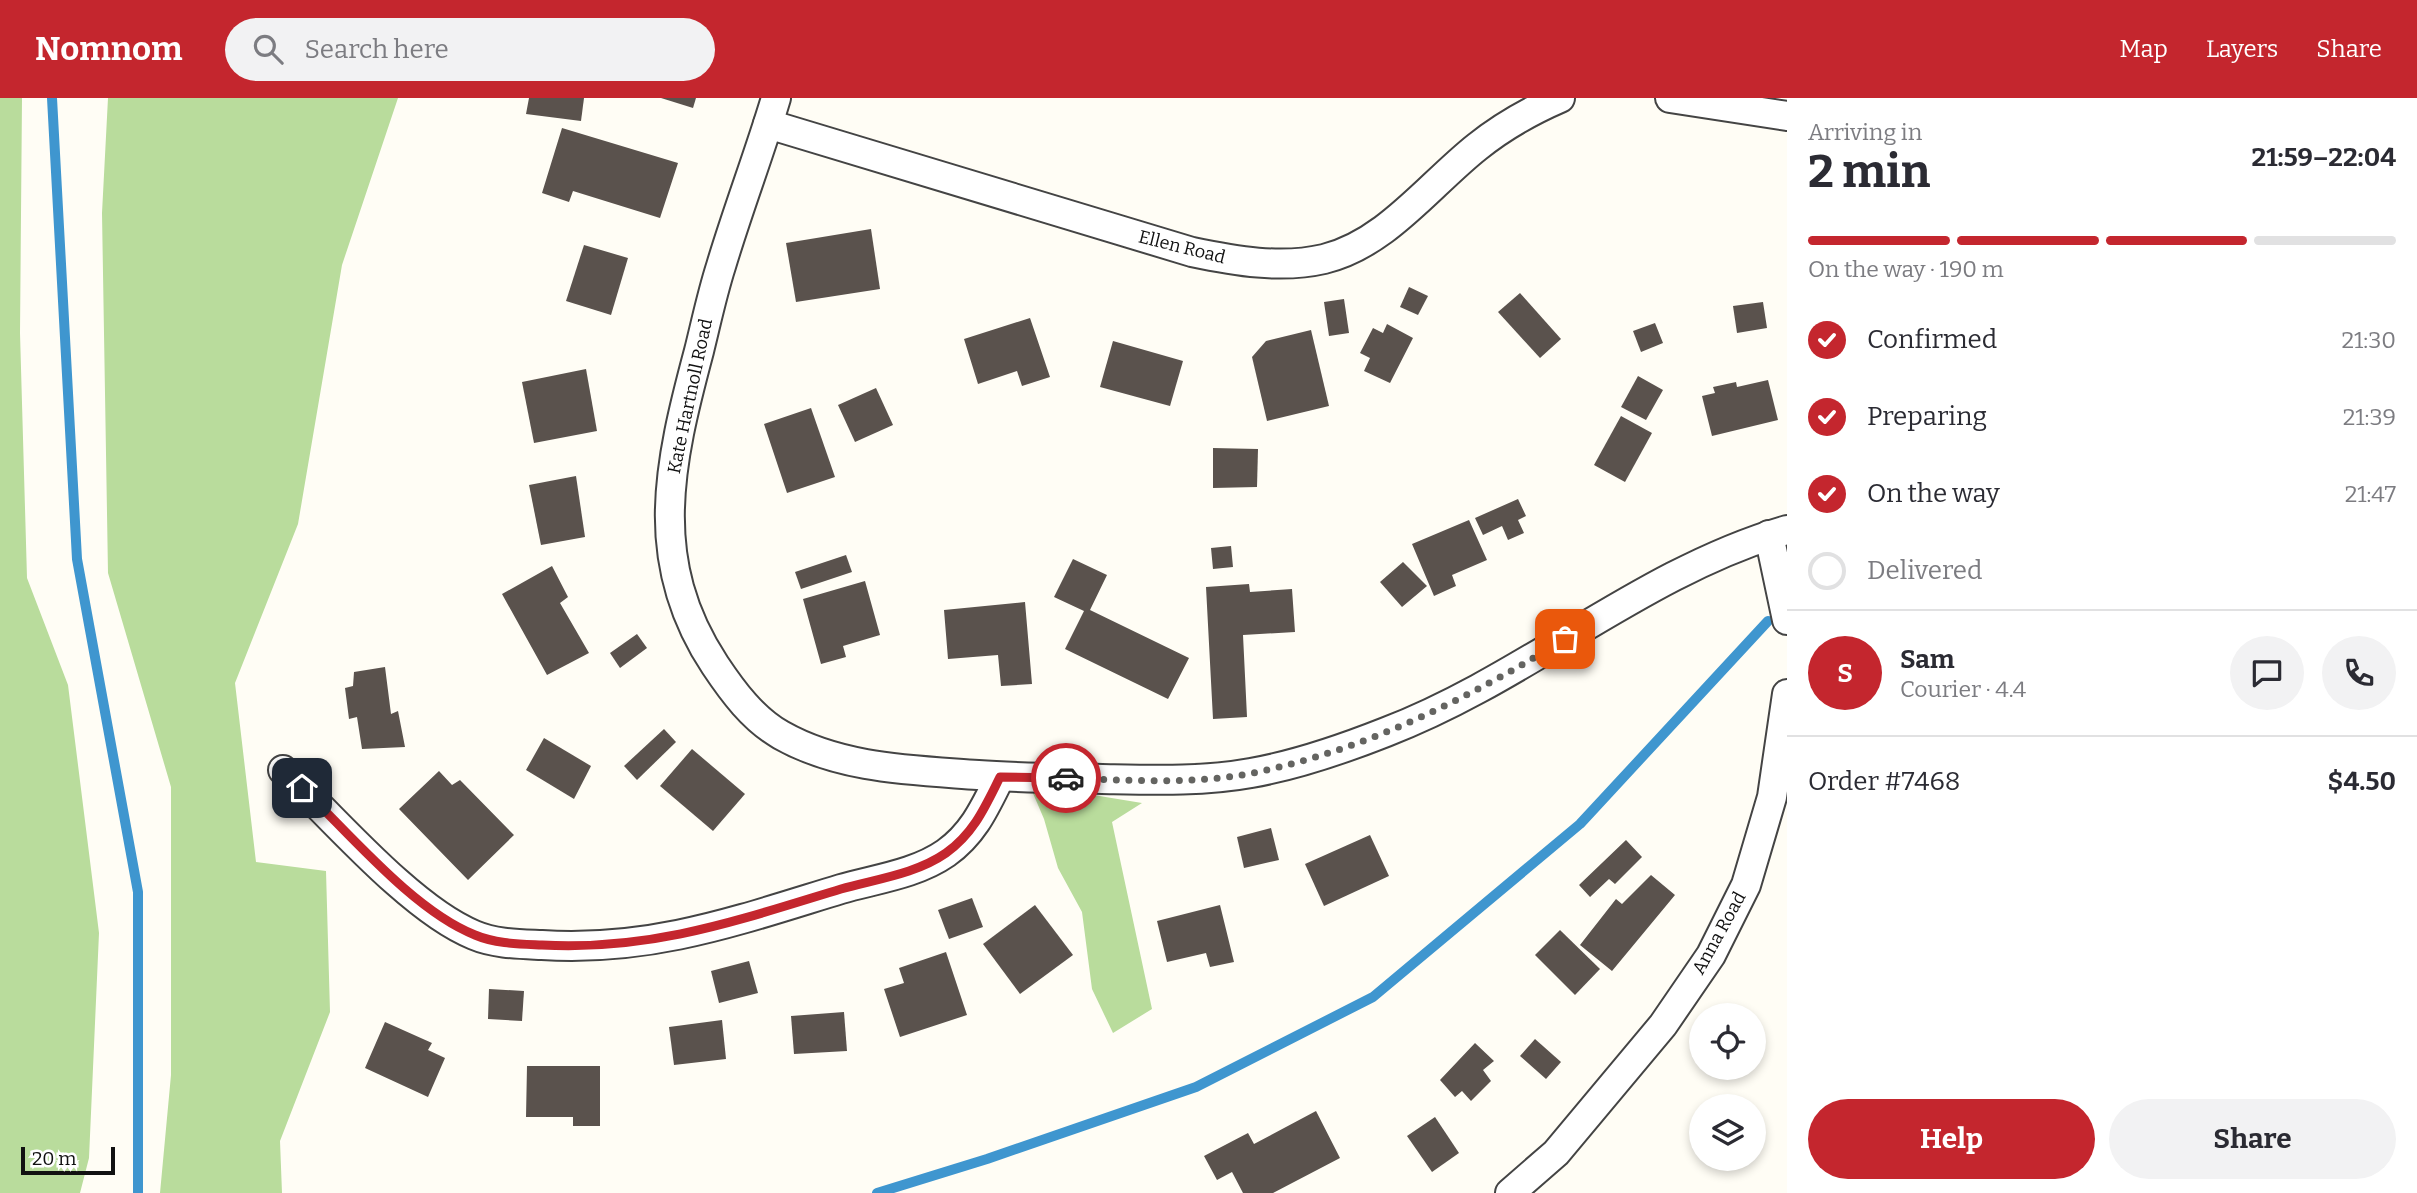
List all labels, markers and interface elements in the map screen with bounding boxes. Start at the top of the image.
search box [225,18,715,81]
text: Nomnom [35,29,183,69]
icon: search [249,30,287,68]
text: Search here [305,34,449,65]
text: Map [2120,35,2168,63]
text: Layers [2206,35,2278,63]
text: Share [2316,35,2382,63]
text: Arriving in [1808,118,1922,146]
text: 21:59–22:04 [2252,142,2396,173]
text: 2 min [1808,144,1930,199]
street label: Ellen Road [1136,226,1228,268]
text: On the way · 190 m [1808,255,2004,283]
street label: Kate Hartnoll Road [663,316,717,476]
icon: check [1808,321,1846,359]
text: Confirmed [1867,324,1997,355]
text: 21:30 [2341,326,2396,354]
icon: check [1808,398,1846,436]
text: Preparing [1867,401,1987,432]
text: 21:39 [2343,403,2396,431]
icon: check [1808,475,1846,513]
text: On the way [1867,478,2000,509]
text: 21:47 [2345,480,2396,508]
text: Delivered [1867,555,1982,586]
pin [1535,609,1595,669]
icon: bag [1546,620,1584,658]
button: chat [2230,636,2304,710]
button: phone [2322,636,2396,710]
text: Sam [1900,644,1955,675]
text: S [1837,658,1853,689]
text: Courier · 4.4 [1900,675,2026,703]
courier [1031,743,1101,813]
pin [272,758,332,818]
icon: car [1047,759,1085,797]
text: Order #7468 [1808,766,1960,797]
text: $4.50 [2328,766,2396,797]
icon: home [283,769,321,807]
street label: Anna Road [1687,888,1751,978]
map controls [1689,1003,1766,1171]
button: locate [1689,1003,1766,1080]
button: layers [1689,1094,1766,1171]
button: Help [1808,1099,2095,1179]
button: Share [2109,1099,2396,1179]
scale bar [21,1144,116,1176]
text: 20 m [32,1147,76,1170]

